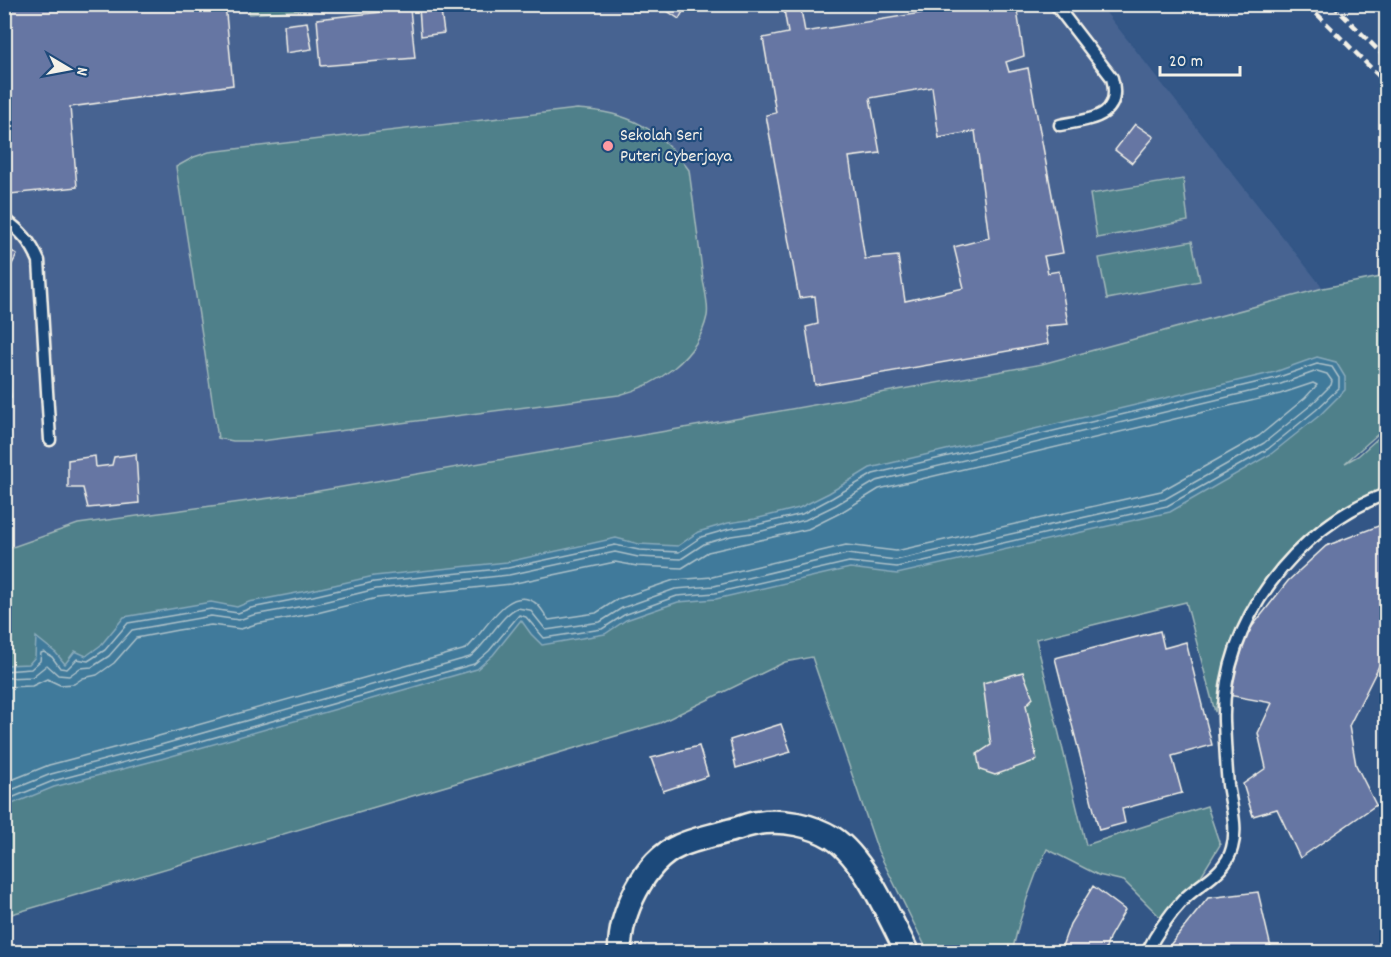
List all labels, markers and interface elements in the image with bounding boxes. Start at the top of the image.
north arrow [39,39,99,99]
scale bar [1160,39,1240,77]
text: 20 m [1169,50,1203,75]
text: N [69,65,93,77]
place label: Sekolah Seri Puteri Cyberjaya [620,124,733,170]
marker: Sekolah Seri Puteri Cyberjaya [601,139,615,153]

